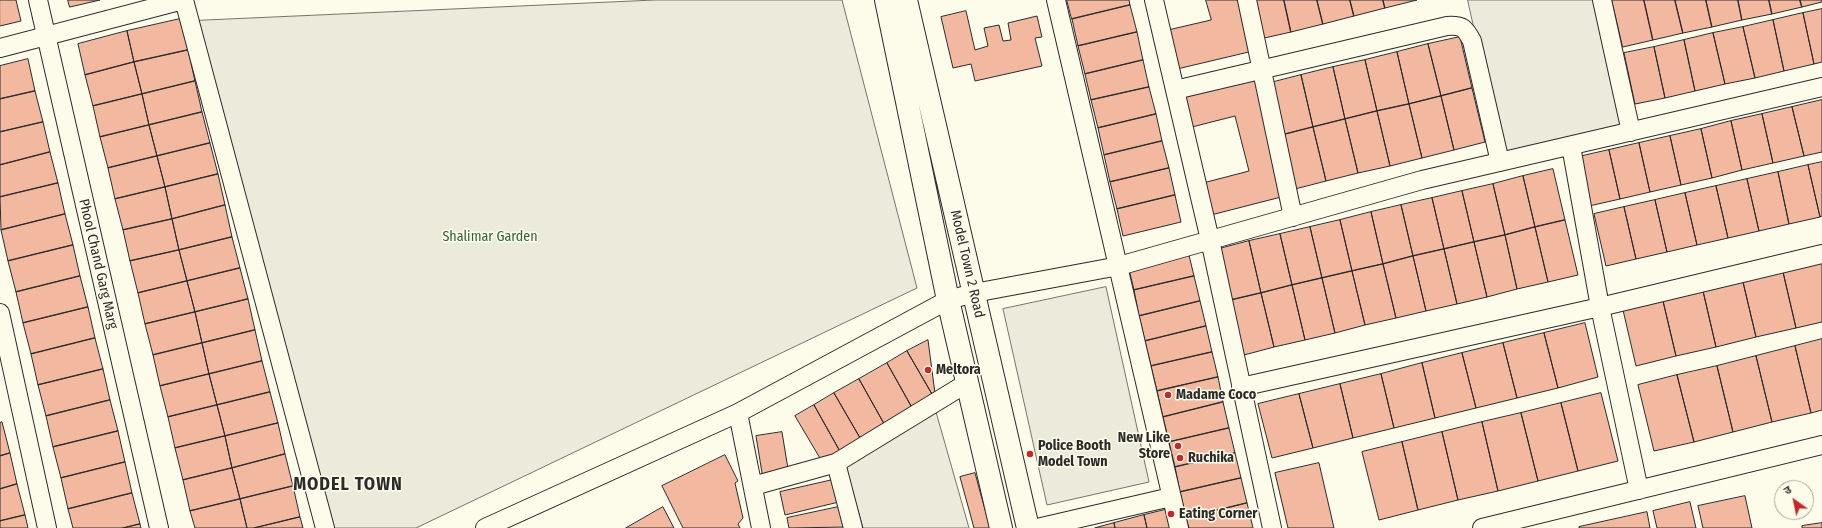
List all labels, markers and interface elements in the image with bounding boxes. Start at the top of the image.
street label: Phool Chand Garg Marg [75,197,121,331]
street label: Model Town 2 Road [946,208,988,320]
park label: Shalimar Garden [442,229,538,245]
place label: Meltora [936,362,981,378]
marker: Meltora [923,365,933,375]
place label: Madame Coco [1176,387,1256,403]
marker: Madame Coco [1163,390,1173,400]
place label: New Like Store [1118,430,1170,462]
place label: Police Booth Model Town [1038,438,1111,470]
marker: New Like Store [1173,441,1183,451]
marker: Police Booth Model Town [1025,449,1035,459]
place label: Ruchika [1188,450,1234,466]
marker: Ruchika [1175,453,1185,463]
district label: MODEL TOWN [293,474,403,496]
north arrow [1774,480,1814,520]
text: उ [1781,483,1794,498]
place label: Eating Corner [1179,506,1257,522]
marker: Eating Corner [1166,509,1176,519]

